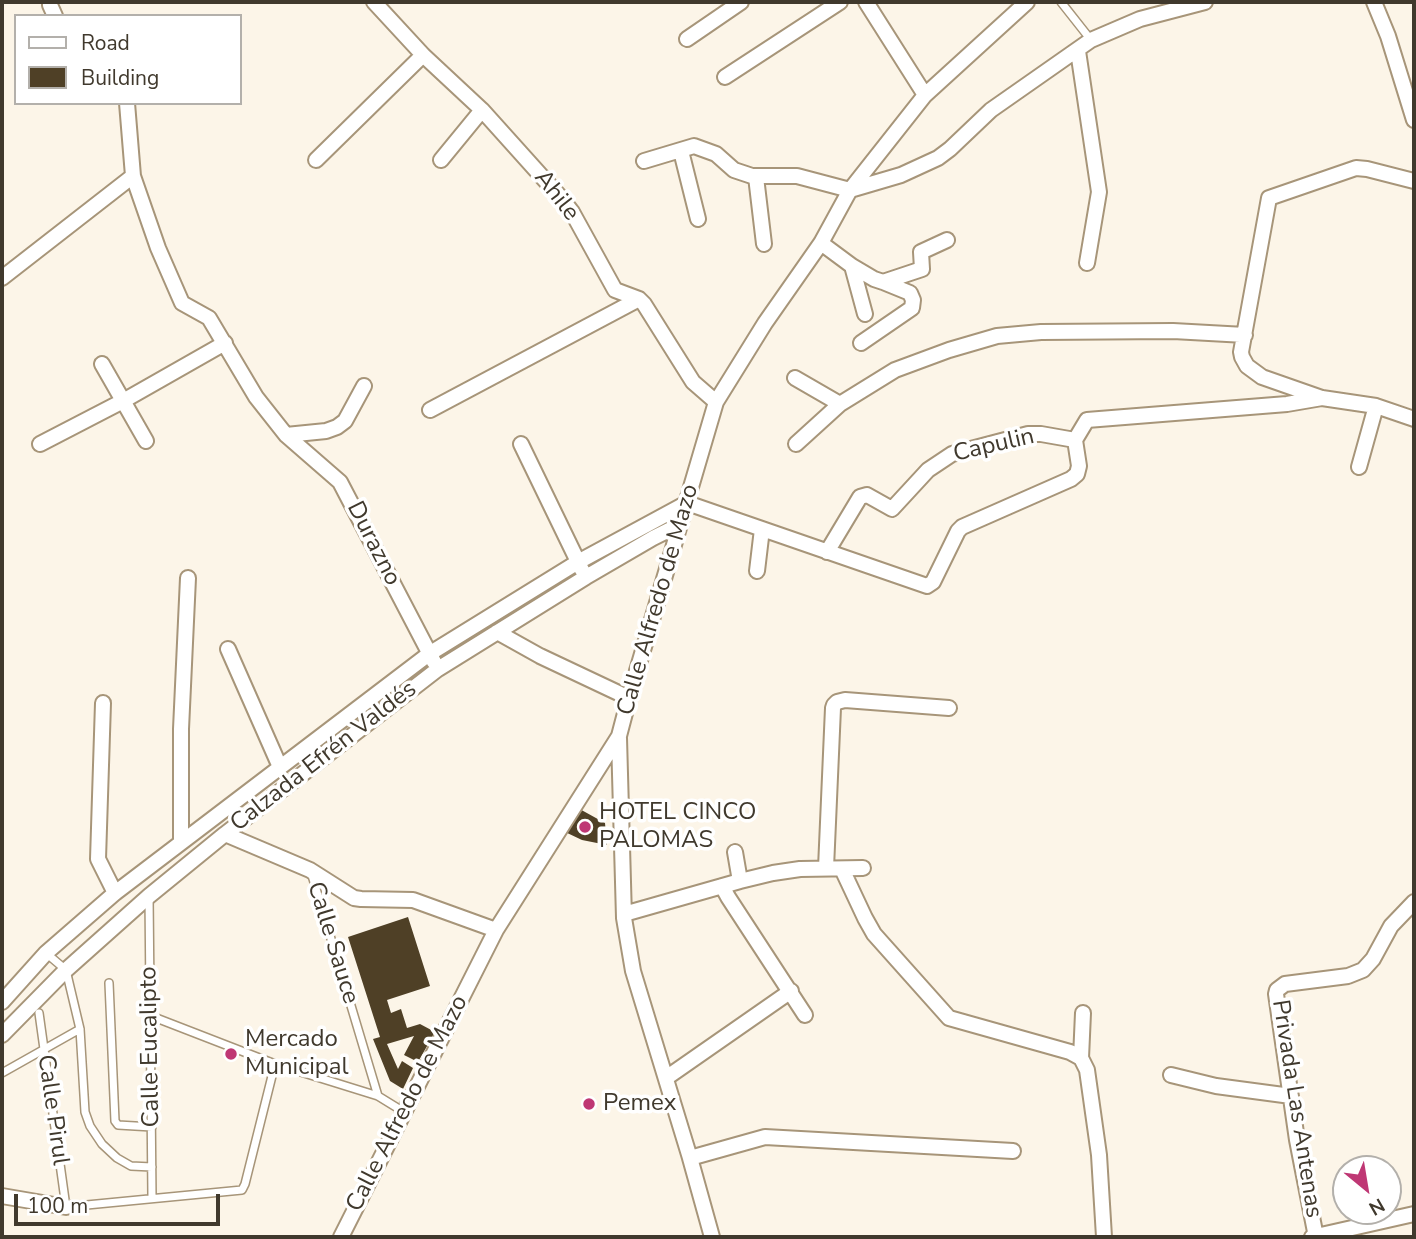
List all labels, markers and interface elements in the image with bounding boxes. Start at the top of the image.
legend [14,14,242,105]
text: Road [81,29,130,57]
text: Building [81,64,159,92]
street label: Ahile [527,165,585,227]
street label: Capulin [951,423,1037,469]
street label: Calle Alfredo de Mazo [612,481,706,719]
street label: Durazno [340,497,406,591]
street label: Calzada Efrén Valdés [225,675,423,839]
place label: HOTEL CINCO PALOMAS [599,799,756,855]
marker: HOTEL CINCO PALOMAS [577,819,593,835]
street label: Calle Sauce [300,879,364,1007]
street label: Calle Eucalipto [135,966,167,1128]
street label: Calle Alfredo de Mazo [341,991,475,1217]
street label: Privada Las Antenas [1265,998,1327,1220]
place label: Mercado Municipal [245,1026,349,1082]
marker: Mercado Municipal [223,1046,239,1062]
street label: Calle Pirul [30,1053,74,1167]
place label: Pemex [603,1090,676,1118]
marker: Pemex [581,1096,597,1112]
north arrow [1332,1155,1402,1225]
scale bar [18,1180,224,1224]
text: 100 m [27,1192,88,1220]
text: N [1364,1192,1389,1221]

